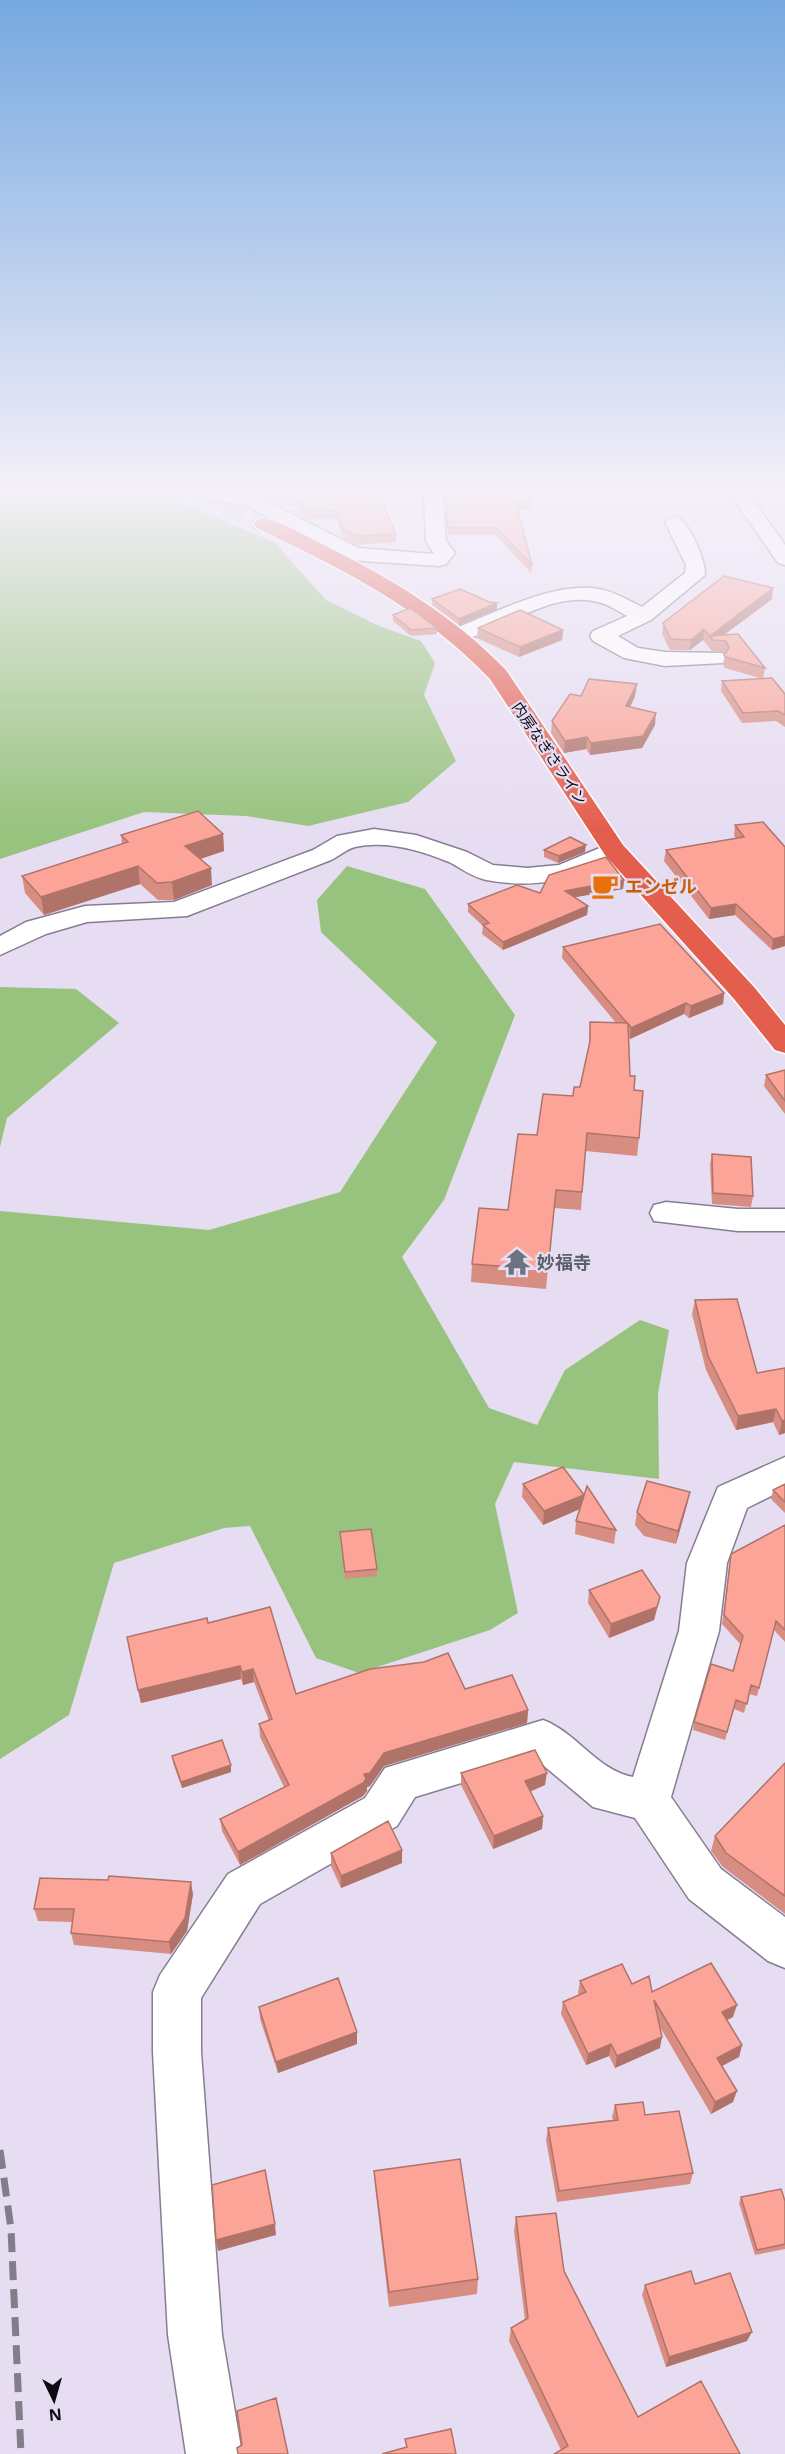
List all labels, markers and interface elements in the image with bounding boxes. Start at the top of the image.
street label: 内房なぎさライン [508,698,592,808]
cafe icon: エンゼル [590,871,620,901]
place label: エンゼル [625,874,697,898]
temple icon: 妙福寺 [502,1247,532,1277]
place label: 妙福寺 [537,1250,591,1274]
north arrow [24,2370,84,2430]
text: N [48,2403,63,2426]

